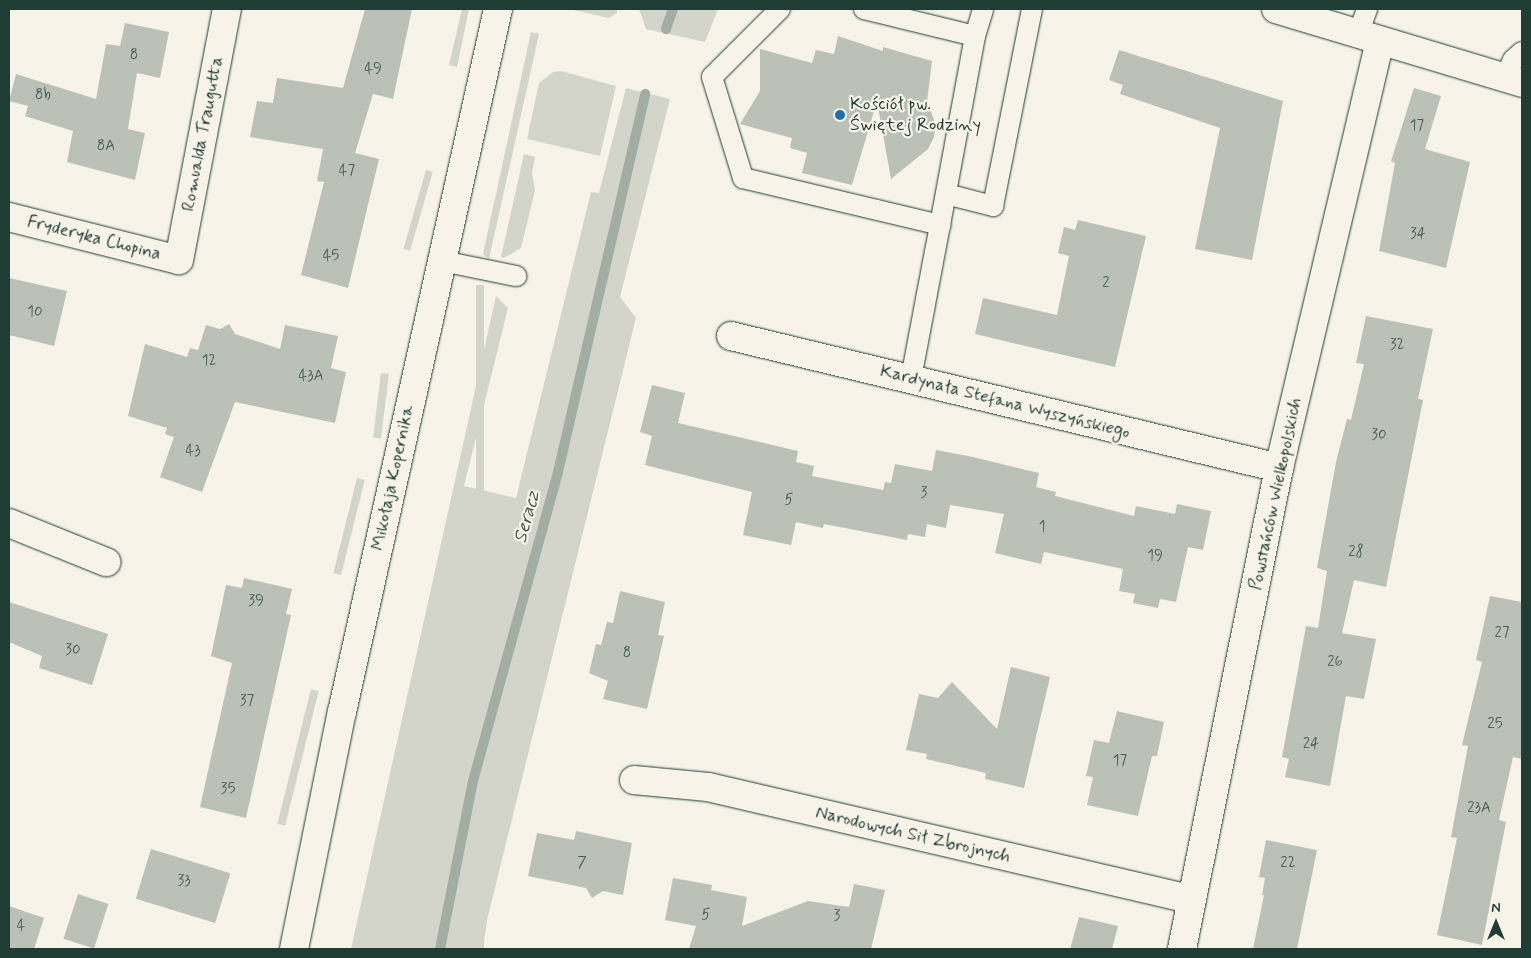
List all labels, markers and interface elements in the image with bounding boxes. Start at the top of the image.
house number: 8 [130,47,138,65]
street label: Romualda Traugutta [178,56,228,212]
house number: 49 [364,61,382,79]
house number: 8b [35,87,51,105]
place label: Kościół pw. Świętej Rodziny [850,94,975,136]
marker: Kościół pw. Świętej Rodziny [834,109,846,121]
house number: 17 [1410,118,1424,136]
house number: 8A [97,138,115,156]
house number: 47 [339,163,355,181]
street label: Fryderyka Chopina [24,211,164,265]
house number: 34 [1410,226,1426,244]
house number: 45 [323,248,339,266]
house number: 2 [1102,275,1110,293]
house number: 10 [27,304,43,322]
house number: 32 [1390,337,1404,355]
house number: 12 [202,353,216,371]
street label: Kardynała Stefana Wyszyńskiego [877,360,1133,444]
house number: 43A [299,368,323,386]
street label: Powstańców Wielkopolskich [1245,396,1307,592]
street label: Mikołaja Kopernika [367,403,419,553]
house number: 30 [1371,427,1387,445]
house number: 43 [185,443,201,461]
house number: 3 [921,485,927,503]
water label: Seracz [509,488,545,546]
house number: 5 [785,492,793,510]
house number: 1 [1039,519,1045,537]
house number: 28 [1348,544,1364,562]
house number: 19 [1147,548,1163,566]
house number: 39 [248,593,264,611]
house number: 27 [1495,625,1509,643]
house number: 30 [65,642,81,660]
house number: 8 [623,645,631,663]
house number: 26 [1327,654,1343,672]
house number: 37 [240,693,254,711]
house number: 25 [1487,716,1503,734]
house number: 24 [1303,736,1319,754]
house number: 17 [1113,753,1127,771]
house number: 35 [221,781,235,799]
house number: 23A [1467,800,1491,818]
street label: Narodowych Sił Zbrojnych [813,802,1013,868]
house number: 7 [577,855,587,873]
house number: 22 [1280,855,1296,873]
house number: 33 [177,873,191,891]
north arrow [1471,898,1521,948]
text: N [1491,899,1501,917]
house number: 5 [702,907,710,925]
house number: 3 [834,908,840,926]
house number: 4 [17,918,25,936]

